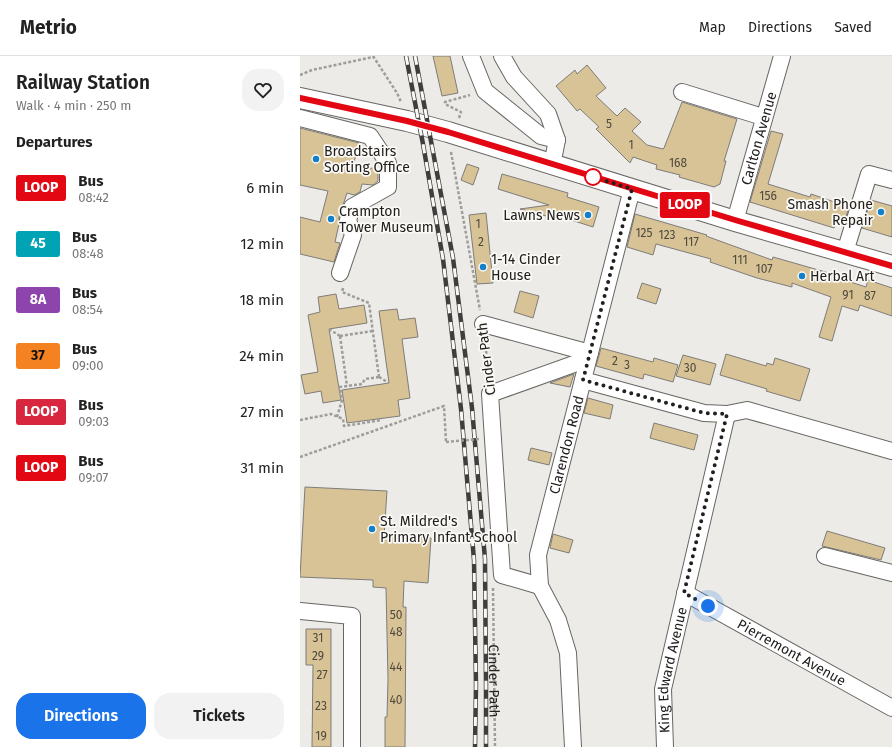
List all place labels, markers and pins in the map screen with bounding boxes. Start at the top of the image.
place label: Broadstairs Sorting Office [324,143,410,176]
marker: Broadstairs Sorting Office [311,154,321,164]
unlabelled marker [584,168,602,186]
place label: Smash Phone Repair [787,196,874,229]
place label: Crampton Tower Museum [339,203,434,236]
place label: Lawns News [503,207,580,224]
marker: Smash Phone Repair [876,207,886,217]
marker: Lawns News [583,210,593,220]
marker: Crampton Tower Museum [326,214,336,224]
place label: 1-14 Cinder House [491,251,561,284]
marker: 1-14 Cinder House [478,262,488,272]
place label: Herbal Art [810,268,875,285]
marker: Herbal Art [797,271,807,281]
place label: St. Mildred's Primary Infant School [380,513,517,546]
marker: St. Mildred's Primary Infant School [367,524,377,534]

